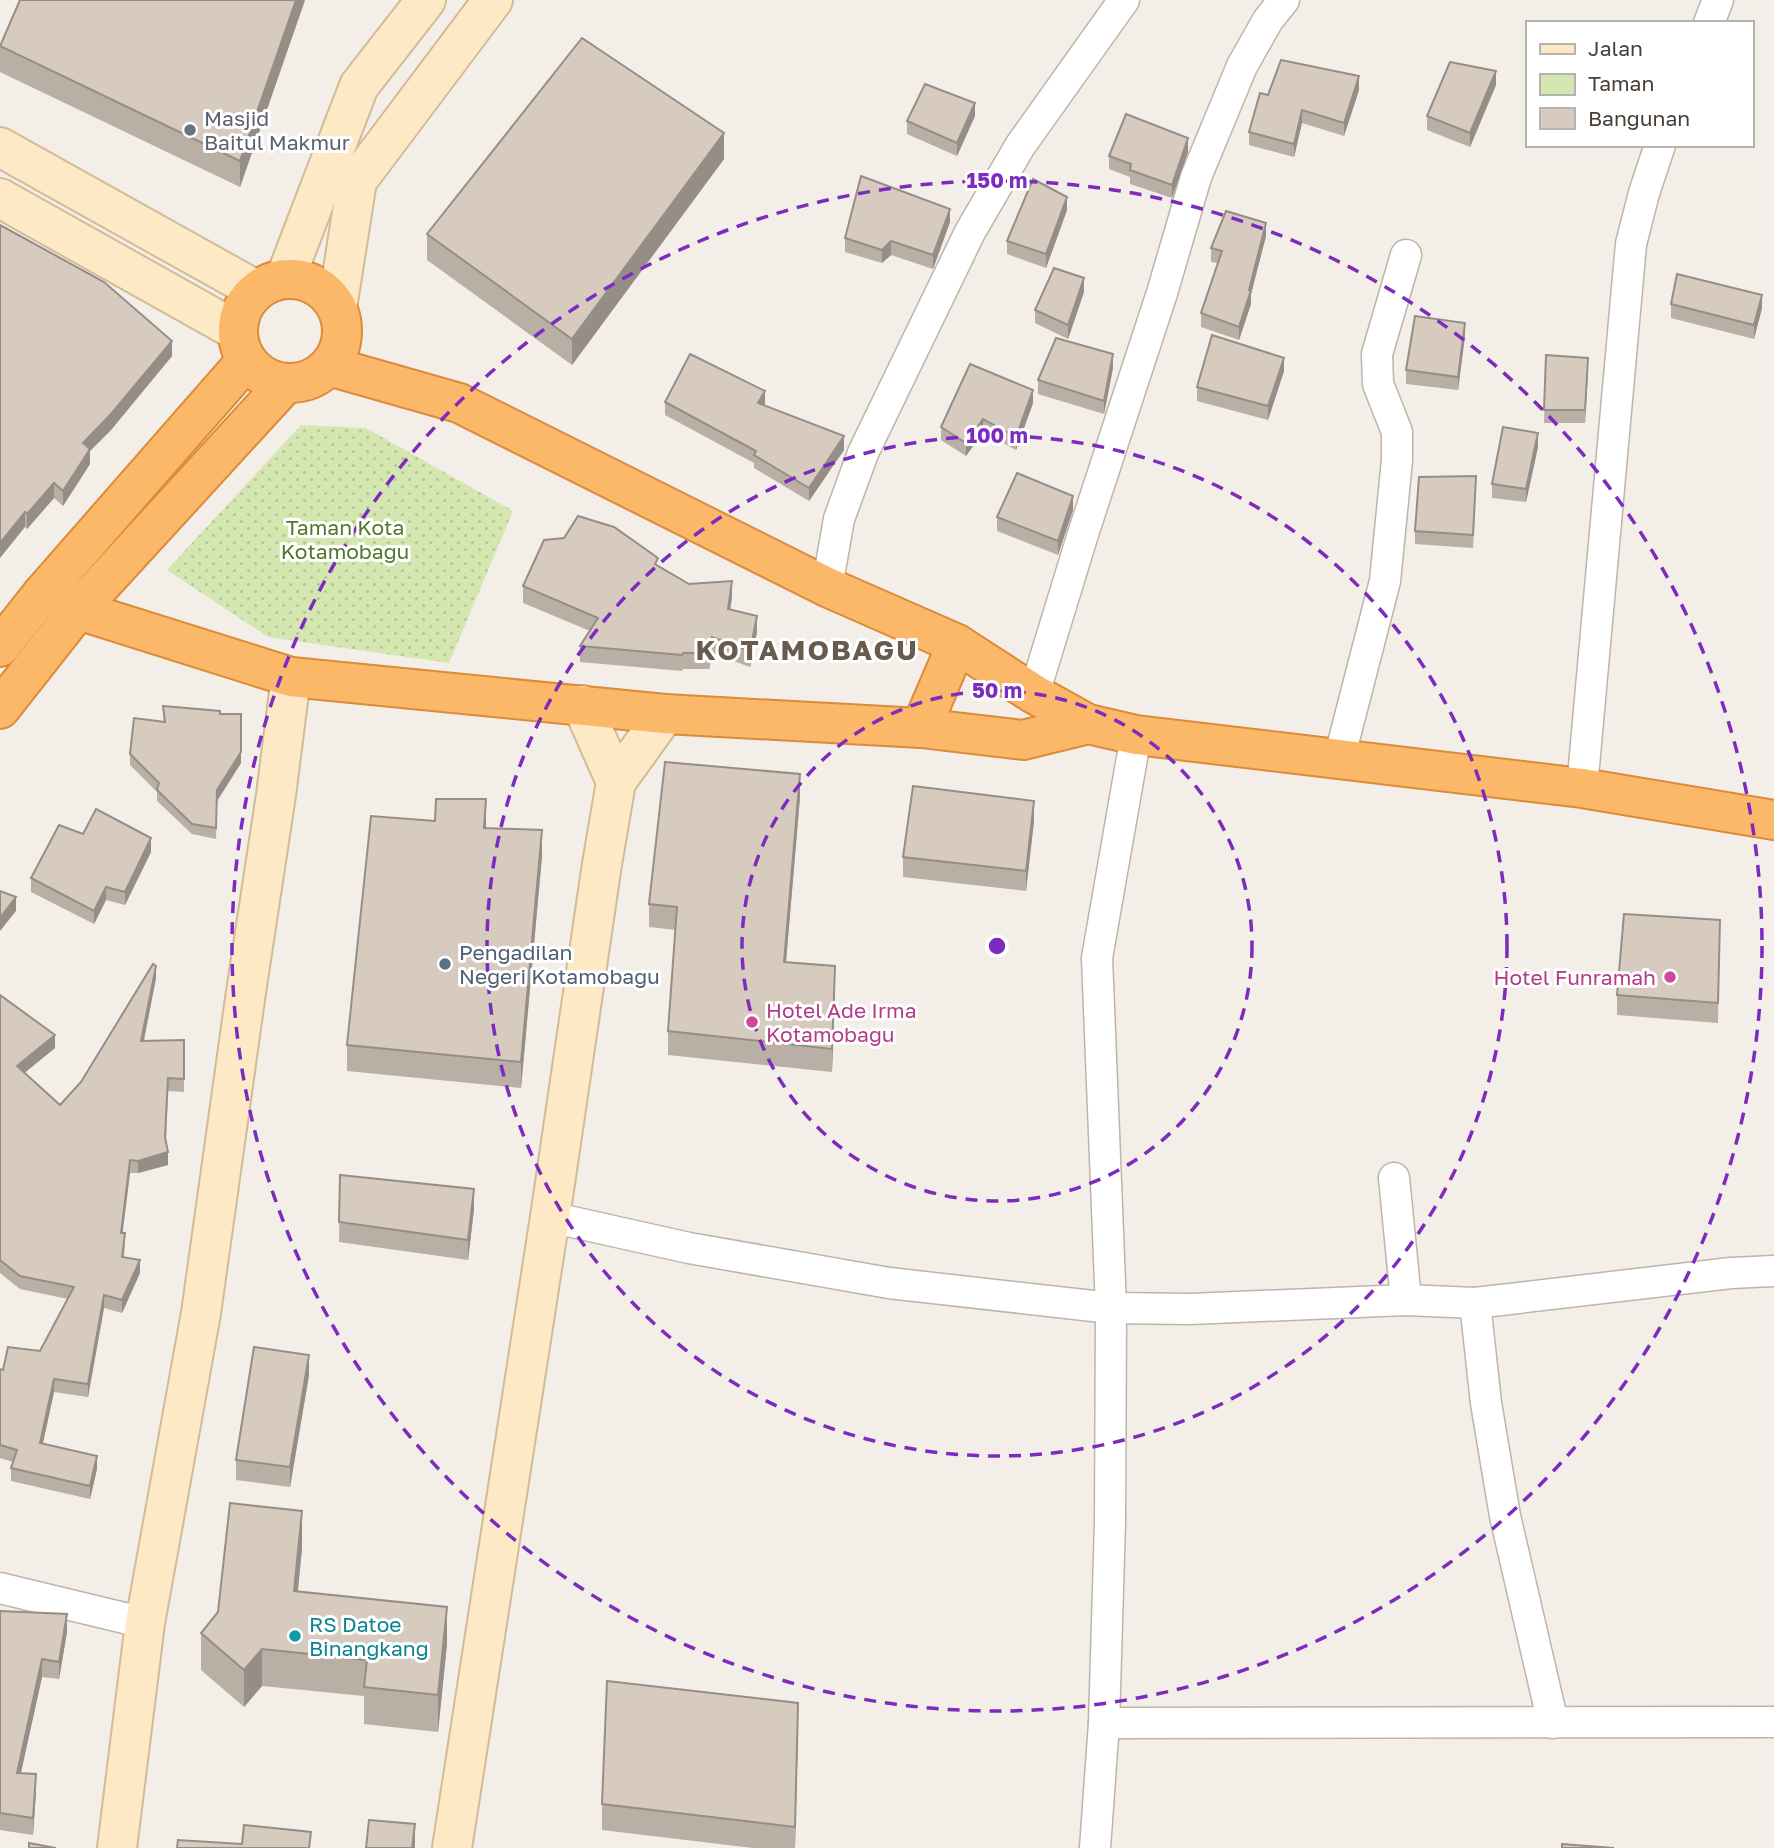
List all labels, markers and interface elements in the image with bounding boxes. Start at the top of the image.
legend [1526,21,1753,147]
text: Jalan [1588,35,1643,61]
text: Taman [1588,70,1654,96]
place label: Masjid Baitul Makmur [204,105,350,155]
text: Bangunan [1588,105,1690,131]
marker: Masjid Baitul Makmur [182,122,198,138]
text: 150 m [967,167,1027,193]
text: 100 m [966,422,1028,448]
park label: Taman Kota Kotamobagu [281,514,409,564]
district label: KOTAMOBAGU [695,633,919,666]
text: 50 m [972,677,1022,703]
centre of rings [985,934,1009,958]
place label: Pengadilan Negeri Kotamobagu [459,939,660,989]
marker: Pengadilan Negeri Kotamobagu [437,956,453,972]
place label: Hotel Funramah [1494,964,1656,990]
marker: Hotel Funramah [1662,969,1678,985]
place label: Hotel Ade Irma Kotamobagu [766,997,917,1047]
marker: Hotel Ade Irma Kotamobagu [744,1014,760,1030]
place label: RS Datoe Binangkang [309,1611,429,1661]
marker: RS Datoe Binangkang [287,1628,303,1644]

